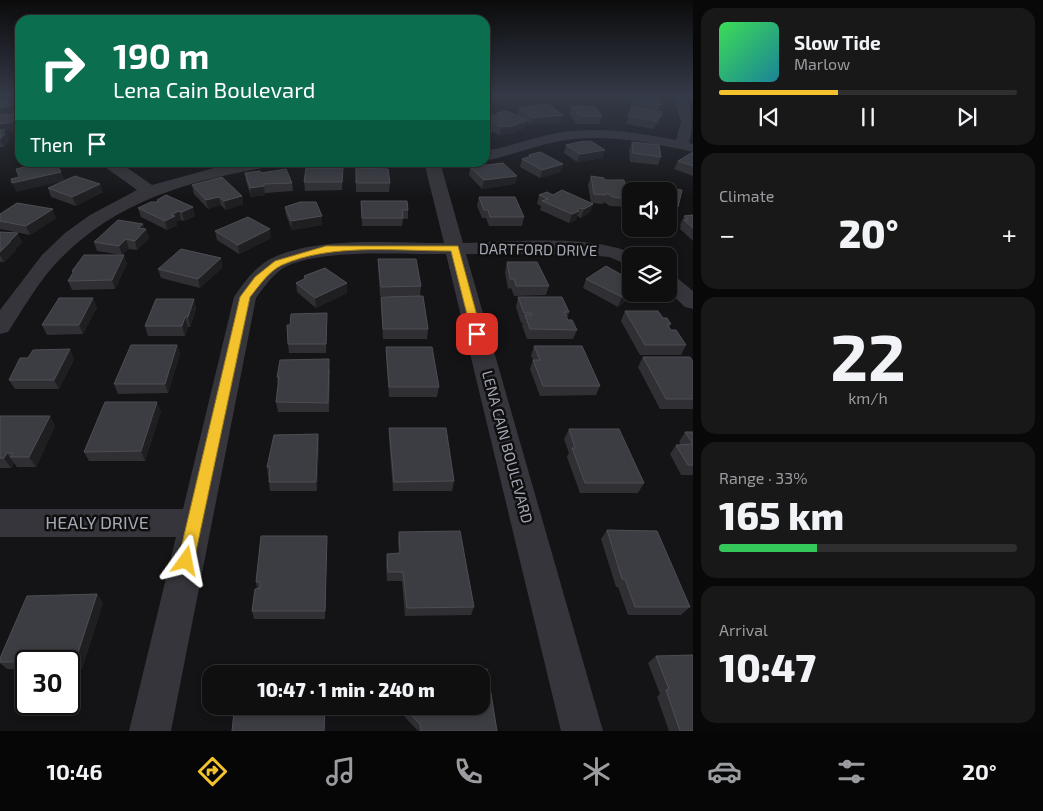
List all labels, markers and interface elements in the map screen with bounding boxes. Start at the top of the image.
text: Slow Tide [794,31,881,54]
text: 190 m [113,34,209,76]
icon: right [30,35,95,100]
text: Marlow [794,54,850,73]
text: Lena Cain Boulevard [113,76,315,102]
icon: previous [755,103,783,131]
icon: pause [854,103,882,131]
icon: next [953,103,981,131]
icon: arrive [83,130,111,158]
text: Then [30,133,73,156]
map controls [622,182,677,302]
button: sound [622,182,677,237]
text: Climate [719,186,774,205]
text: 20° [839,210,898,256]
text: − [719,217,735,251]
text: + [1002,217,1017,251]
street label: DARTFORD DRIVE [479,239,597,259]
button: layers [622,247,677,302]
pin [456,313,498,355]
text: 22 [830,316,906,394]
icon: arrive [463,320,491,348]
street label: LENA CAIN BOULEVARD [479,368,537,525]
text: km/h [848,388,888,407]
text: Range · 33% [719,468,807,487]
text: 165 km [719,492,844,538]
street label: HEALY DRIVE [45,511,149,533]
position arrow [159,534,211,586]
text: Arrival [719,620,768,639]
text: 10:47 [719,644,816,690]
speed limit sign: 30 [15,650,80,715]
text: 10:47 · 1 min · 240 m [257,678,435,701]
icon: directions [195,754,230,789]
icon: music [323,754,358,789]
icon: phone [451,754,486,789]
icon: climate [579,754,614,789]
icon: car [707,754,742,789]
icon: filters [834,754,869,789]
text: 10:46 [46,758,102,784]
text: 20° [962,758,996,784]

